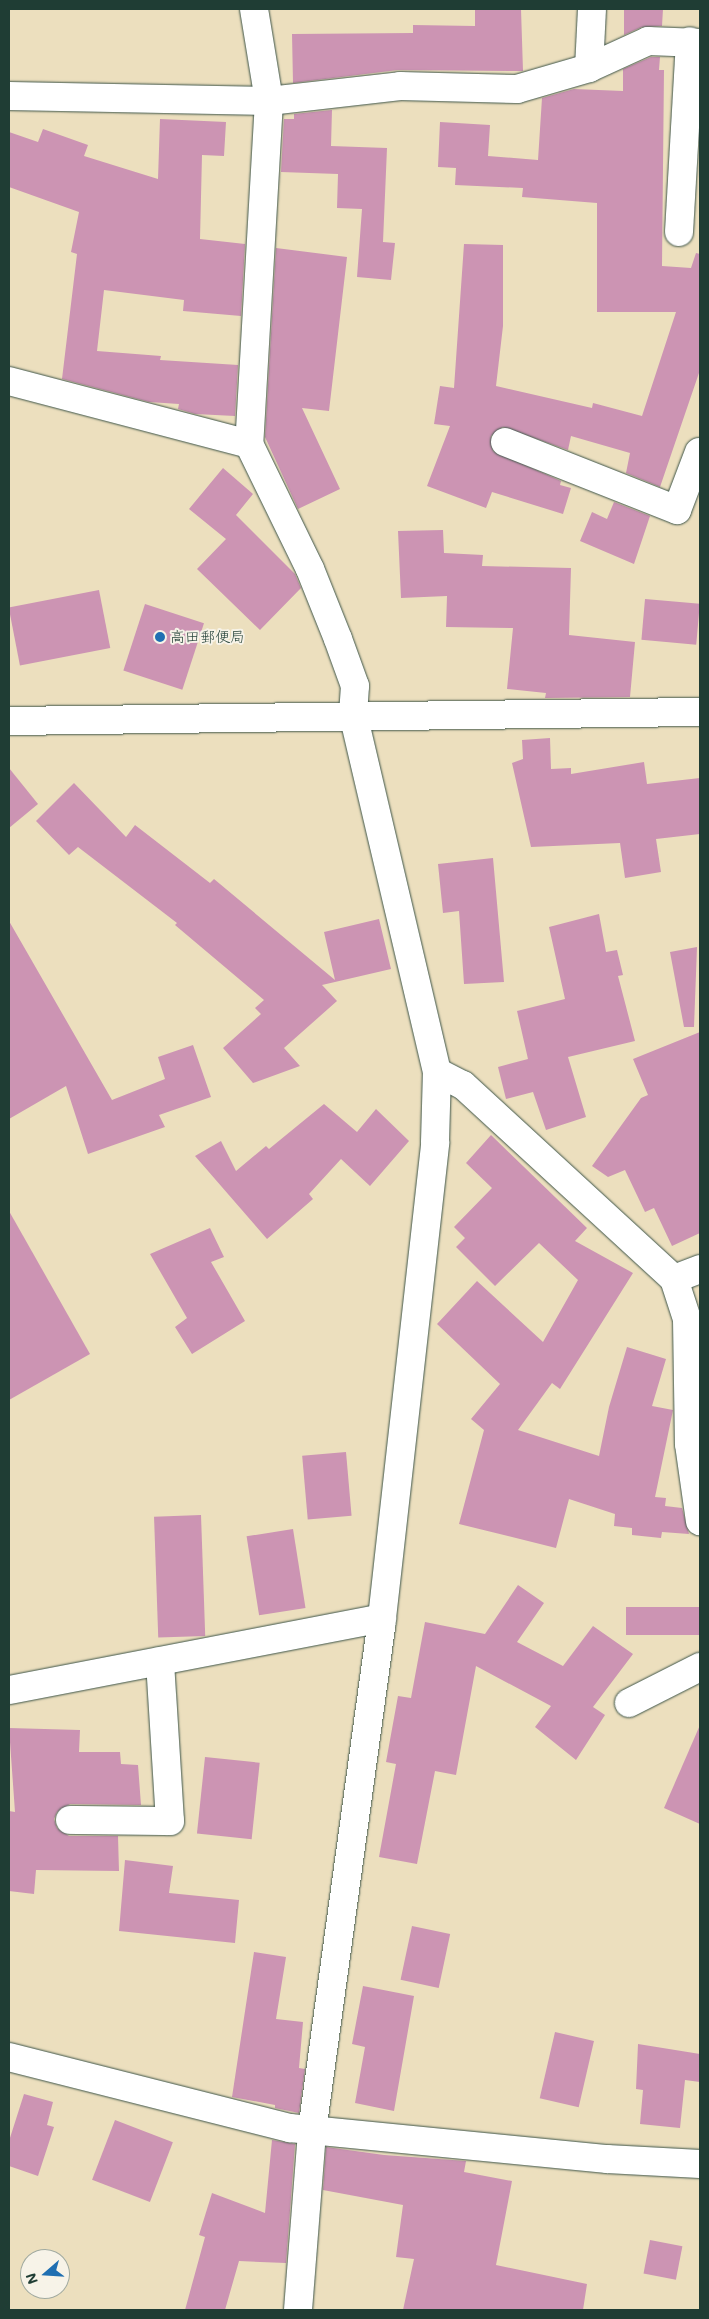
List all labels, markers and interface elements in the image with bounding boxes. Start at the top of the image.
place label: 高田郵便局 [170,628,245,646]
marker: 高田郵便局 [154,631,166,643]
north arrow [20,2249,70,2299]
text: N [21,2271,42,2287]

